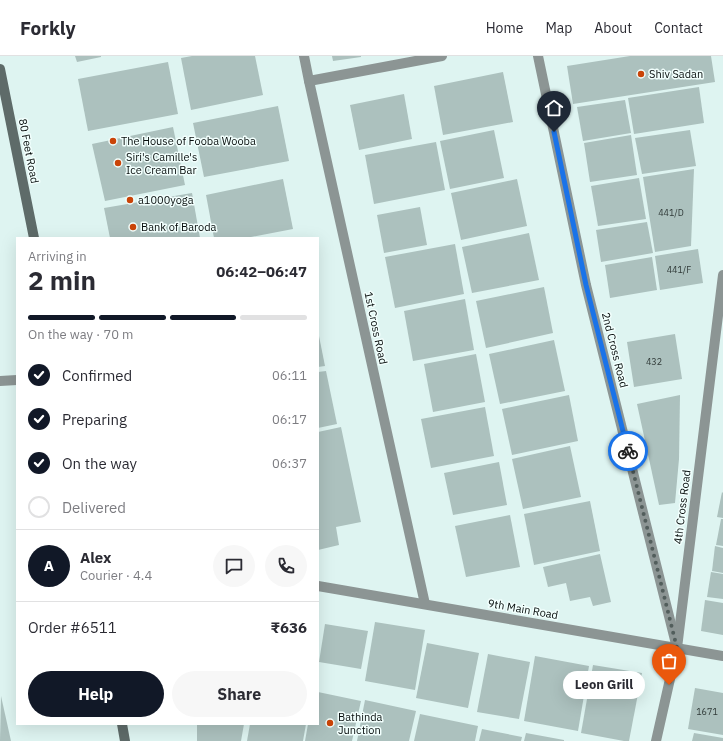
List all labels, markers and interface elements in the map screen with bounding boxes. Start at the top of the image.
text: Forkly [20,16,76,40]
text: Home [486,19,523,37]
text: Map [545,19,572,37]
text: About [594,19,632,37]
text: Contact [654,19,703,37]
place label: Shiv Sadan [649,67,703,81]
marker: Shiv Sadan [636,69,646,79]
pin [537,91,571,132]
icon: home [543,97,565,119]
street label: 80 Feet Road [16,118,42,184]
place label: The House of Fooba Wooba [121,134,256,148]
marker: The House of Fooba Wooba [108,136,118,146]
place label: Siri's Camille's Ice Cream Bar [126,150,197,177]
marker: Siri's Camille's Ice Cream Bar [113,158,123,168]
place label: a1000yoga [138,193,194,207]
marker: a1000yoga [125,195,135,205]
house number: 441/D [658,207,684,218]
place label: Bank of Baroda [141,220,217,234]
marker: Bank of Baroda [128,222,138,232]
text: Arriving in [28,248,87,265]
text: 06:42–06:47 [216,262,307,281]
text: 2 min [28,263,96,297]
house number: 441/F [667,264,691,275]
street label: 1st Cross Road [361,290,391,366]
street label: 2nd Cross Road [599,311,631,389]
text: On the way · 70 m [28,326,133,343]
house number: 432 [646,356,662,367]
icon: check [28,364,50,386]
text: Confirmed [62,366,132,385]
text: 06:11 [272,367,307,384]
icon: check [28,408,50,430]
text: Preparing [62,410,127,429]
text: 06:17 [272,411,307,428]
courier [608,431,648,471]
icon: bike [617,440,639,462]
icon: check [28,452,50,474]
text: On the way [62,454,137,473]
text: 06:37 [272,455,307,472]
street label: 4th Cross Road [670,469,694,545]
text: Delivered [62,498,126,517]
button: chat [213,545,255,587]
button: phone [265,545,307,587]
text: Alex [80,548,111,567]
text: A [44,556,54,575]
text: Courier · 4.4 [80,567,152,584]
street label: 9th Main Road [487,596,559,622]
text: Order #6511 [28,618,117,637]
text: ₹636 [271,618,307,637]
pin [652,644,686,685]
icon: bag [658,650,680,672]
button: Help [28,671,164,717]
button: Share [172,671,307,717]
callout: Leon Grill [563,671,645,699]
text: Leon Grill [575,676,633,693]
house number: 1671 [696,706,718,717]
place label: Bathinda Junction [338,710,383,737]
marker: Bathinda Junction [325,718,335,728]

